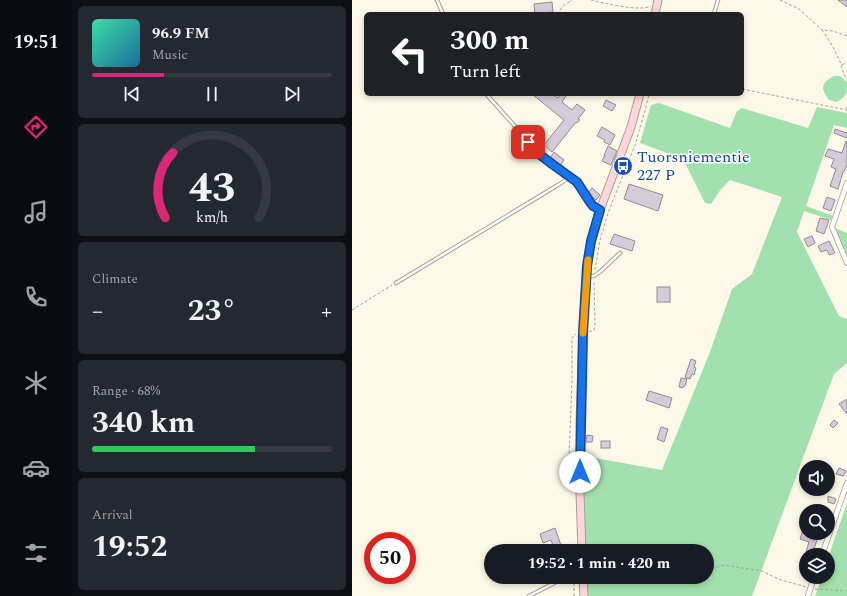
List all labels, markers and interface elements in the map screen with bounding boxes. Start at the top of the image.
text: 300 m [450,19,529,62]
text: 96.9 FM [152,22,209,45]
icon: left [384,28,436,80]
text: 19:51 [13,29,59,56]
text: Music [152,45,188,65]
text: Turn left [450,58,521,85]
icon: previous [121,83,143,105]
icon: pause [201,83,223,105]
icon: next [281,83,303,105]
icon: directions [22,113,50,141]
pin [511,125,545,159]
icon: arrive [517,131,539,153]
place label: Tuorsniementie 227 P [637,145,750,187]
bus stop icon: Tuorsniementie 227 P [612,155,634,177]
text: 43 [189,157,235,220]
icon: music [22,198,50,226]
text: km/h [196,207,228,229]
text: Climate [92,269,138,289]
icon: phone [22,283,50,311]
text: 23° [188,288,236,334]
text: − [92,295,103,328]
text: + [321,295,332,328]
icon: climate [22,369,50,397]
text: Range · 68% [92,381,160,401]
text: 340 km [92,400,195,446]
position arrow [559,451,601,493]
icon: car [22,454,50,482]
map controls [799,460,835,584]
button: sound [799,460,835,496]
button: search [799,504,835,540]
text: Arrival [92,505,133,525]
text: 19:52 [92,524,167,570]
speed limit sign: 50 [364,532,416,584]
icon: filters [22,539,50,567]
button: layers [799,548,835,584]
text: 19:52 · 1 min · 420 m [528,552,670,575]

